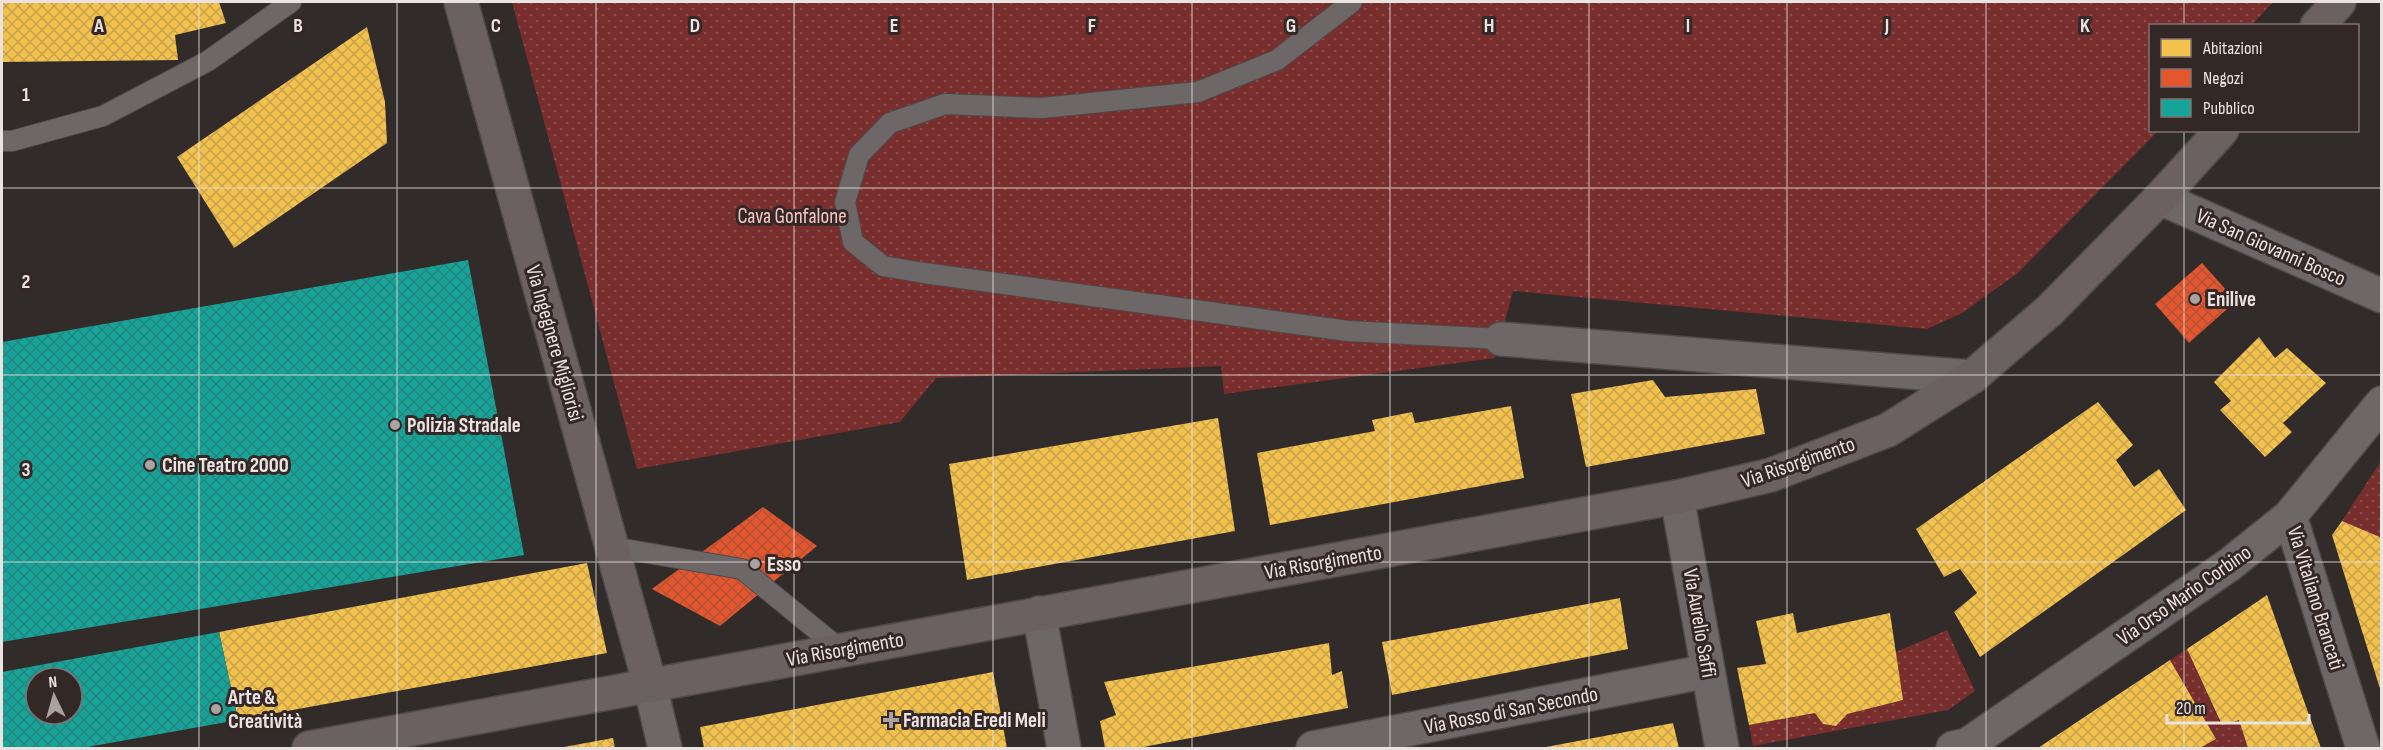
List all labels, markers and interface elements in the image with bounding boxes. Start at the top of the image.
text: A [93,14,104,38]
text: B [293,14,303,38]
text: C [491,14,501,38]
text: D [690,14,700,38]
text: E [890,14,898,38]
text: F [1088,14,1096,38]
text: G [1286,14,1296,38]
text: H [1484,14,1494,38]
text: I [1686,14,1690,38]
text: J [1884,14,1889,38]
text: K [2080,14,2090,38]
legend [2149,24,2359,132]
text: Abitazioni [2202,38,2262,59]
text: Negozi [2203,68,2244,89]
text: 1 [22,83,30,107]
text: Pubblico [2203,98,2255,119]
street label: Via San Giovanni Bosco [2192,203,2349,292]
park label: Cava Gonfalone [737,204,847,229]
street label: Via Ingegnere Migliorisi [520,262,589,424]
text: 2 [22,270,30,294]
place label: Enilive [2207,287,2256,312]
marker: Enilive [2188,292,2202,306]
place label: Polizia Stradale [407,413,521,438]
marker: Polizia Stradale [388,418,402,432]
street label: Via Risorgimento [1738,431,1858,494]
place label: Cine Teatro 2000 [162,453,289,478]
text: 3 [22,458,31,482]
marker: Cine Teatro 2000 [143,458,157,472]
street label: Via Vitaliano Brancati [2282,523,2349,673]
street label: Via Risorgimento [1263,540,1384,585]
street label: Via Orso Mario Corbino [2112,540,2256,651]
place label: Esso [767,552,801,577]
marker: Esso [748,557,762,571]
street label: Via Aurelio Saffi [1678,567,1721,679]
street label: Via Risorgimento [785,627,906,672]
north arrow [24,666,84,726]
text: N [48,673,58,692]
street label: Via Rosso di San Secondo [1422,681,1600,740]
place label: Arte & Creatività [227,685,302,734]
scale bar [2167,687,2310,725]
text: 20 m [2176,698,2206,719]
marker: Arte & Creatività [209,702,223,716]
place label: Farmacia Eredi Meli [903,708,1046,733]
marker: Farmacia Eredi Meli [884,713,898,727]

